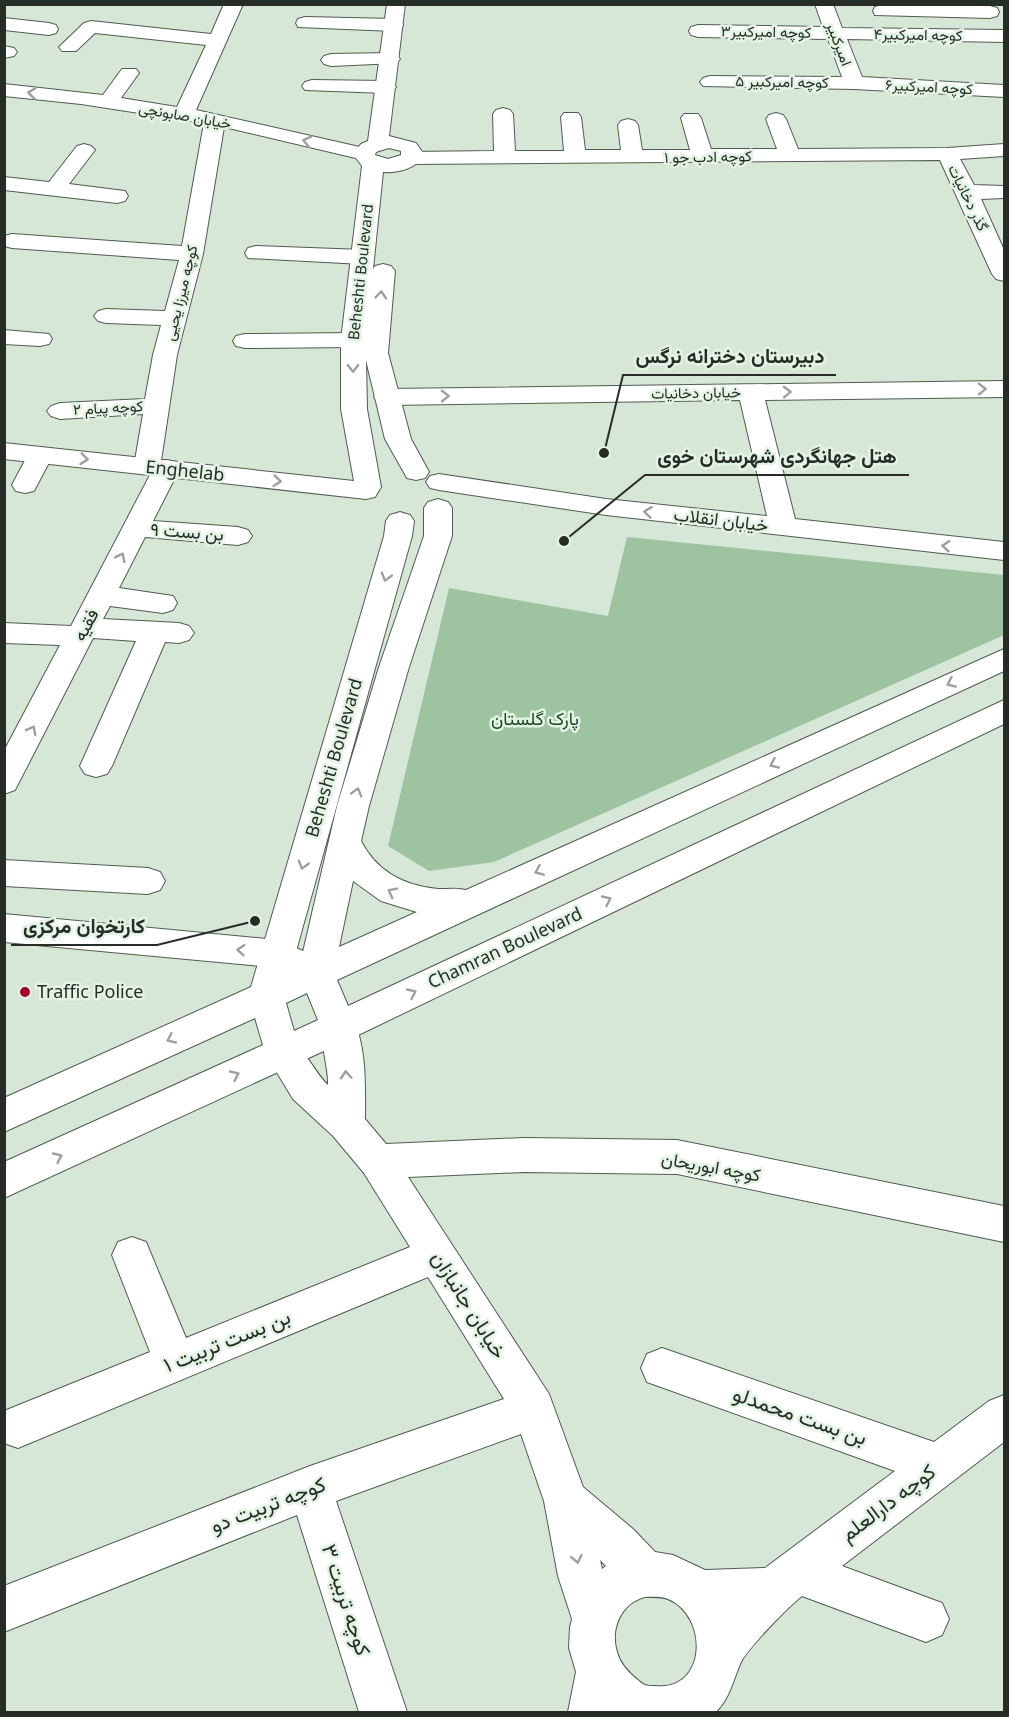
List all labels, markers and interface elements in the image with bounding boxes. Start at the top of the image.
street label: امیرکبیر [822,18,857,68]
street label: کوچه امیرکبیر۳ [721,20,812,43]
street label: کوچه امیرکبیر۴ [873,23,963,46]
street label: کوچه امیرکبیر ۵ [735,70,829,93]
street label: کوچه امیرکبیر۶ [885,74,974,99]
one-way arrow [28,87,37,100]
street label: خیابان صابونچی [137,97,233,134]
one-way arrow [302,135,312,148]
street label: کوچه ادب جو ۱ [664,145,752,168]
street label: گذر دخانیات [944,161,994,234]
street label: Beheshti Boulevard [343,203,377,341]
street label: کوچه میرزا یحیی [158,242,203,343]
one-way arrow [374,290,387,299]
callout: دبیرستان دخترانه نرگس [623,337,836,375]
text: دبیرستان دخترانه نرگس [636,342,824,369]
one-way arrow [347,364,359,373]
street label: خیابان دخانیات [651,381,741,403]
one-way arrow [978,383,987,395]
one-way arrow [783,386,792,398]
one-way arrow [441,390,450,402]
street label: کوچه پیام ۲ [72,395,144,420]
callout: هتل جهانگردی شهرستان خوی [645,437,909,475]
text: هتل جهانگردی شهرستان خوی [657,442,897,469]
one-way arrow [79,453,88,465]
street label: Enghelab [144,454,226,486]
one-way arrow [273,474,282,487]
street label: خیابان انقلاب [672,501,770,537]
one-way arrow [644,506,653,519]
street label: بن بست ۹ [150,516,225,546]
one-way arrow [942,540,951,553]
one-way arrow [114,552,126,563]
one-way arrow [381,571,393,582]
street label: فقیه [67,604,103,645]
street label: Beheshti Boulevard [299,675,367,840]
one-way arrow [947,675,958,687]
park label: پارک گلستان [491,706,579,731]
one-way arrow [24,725,36,736]
one-way arrow [769,756,780,768]
one-way arrow [350,788,362,798]
one-way arrow [297,860,310,870]
one-way arrow [534,863,545,875]
one-way arrow [388,888,398,899]
one-way arrow [600,896,611,908]
street label: Chamran Boulevard [423,901,586,993]
callout: کارتخوان مرکزی [11,907,157,945]
text: کارتخوان مرکزی [23,912,145,939]
one-way arrow [236,944,245,957]
place label: Traffic Police [37,979,144,1003]
marker: Traffic Police [18,985,32,999]
one-way arrow [405,988,416,1000]
one-way arrow [166,1031,177,1043]
one-way arrow [228,1070,239,1082]
one-way arrow [340,1071,353,1080]
street label: کوچه ابوریحان [659,1145,763,1188]
one-way arrow [51,1152,62,1164]
street label: خیابان جانبازان [426,1245,514,1364]
street label: بن بست تربیت ۱ [159,1302,294,1378]
street label: بن بست محمدلو [730,1379,871,1451]
street label: کوچه دارالعلم [834,1457,941,1548]
street label: کوچه تربیت دو [206,1469,330,1540]
street label: کوچه تربیت ۳ [315,1540,378,1659]
one-way arrow [570,1553,583,1563]

